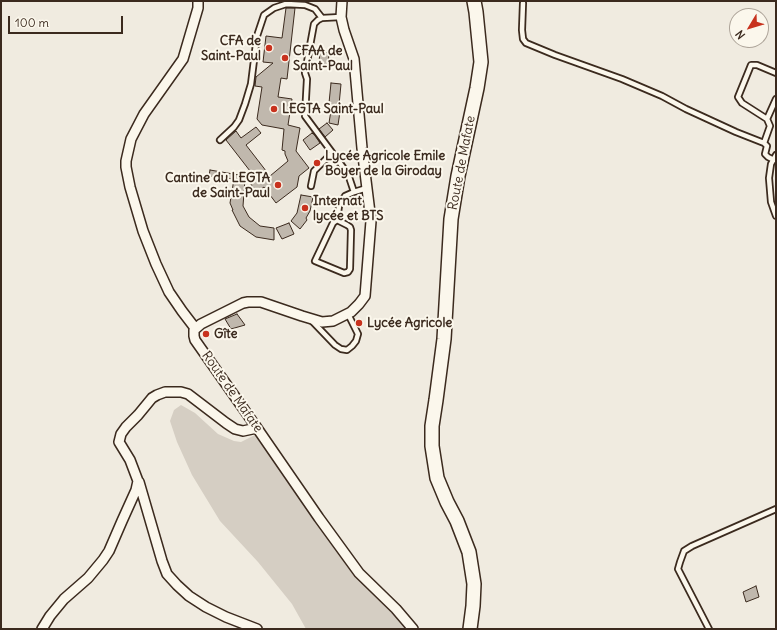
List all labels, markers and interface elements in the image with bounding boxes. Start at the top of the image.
scale bar [10,8,125,34]
north arrow [729,8,769,48]
text: 100 m [15,15,49,30]
text: N [732,27,748,42]
place label: CFA de Saint-Paul [201,33,261,64]
marker: CFA de Saint-Paul [264,43,274,53]
place label: CFAA de Saint-Paul [293,43,353,74]
marker: CFAA de Saint-Paul [280,53,290,63]
place label: LEGTA Saint-Paul [282,101,384,117]
marker: LEGTA Saint-Paul [269,104,279,114]
street label: Route de Mafate [445,115,479,211]
place label: Lycée Agricole Emile Boyer de la Giroday [325,148,445,179]
marker: Lycée Agricole Emile Boyer de la Giroday [312,158,322,168]
place label: Cantine du LEGTA de Saint-Paul [165,170,270,201]
marker: Cantine du LEGTA de Saint-Paul [273,180,283,190]
place label: Internat lycée et BTS [313,193,383,224]
marker: Internat lycée et BTS [300,203,310,213]
place label: Lycée Agricole [367,315,452,331]
marker: Lycée Agricole [354,318,364,328]
place label: Gîte [214,326,238,342]
marker: Gîte [201,329,211,339]
street label: Route de Mafate [198,348,266,436]

